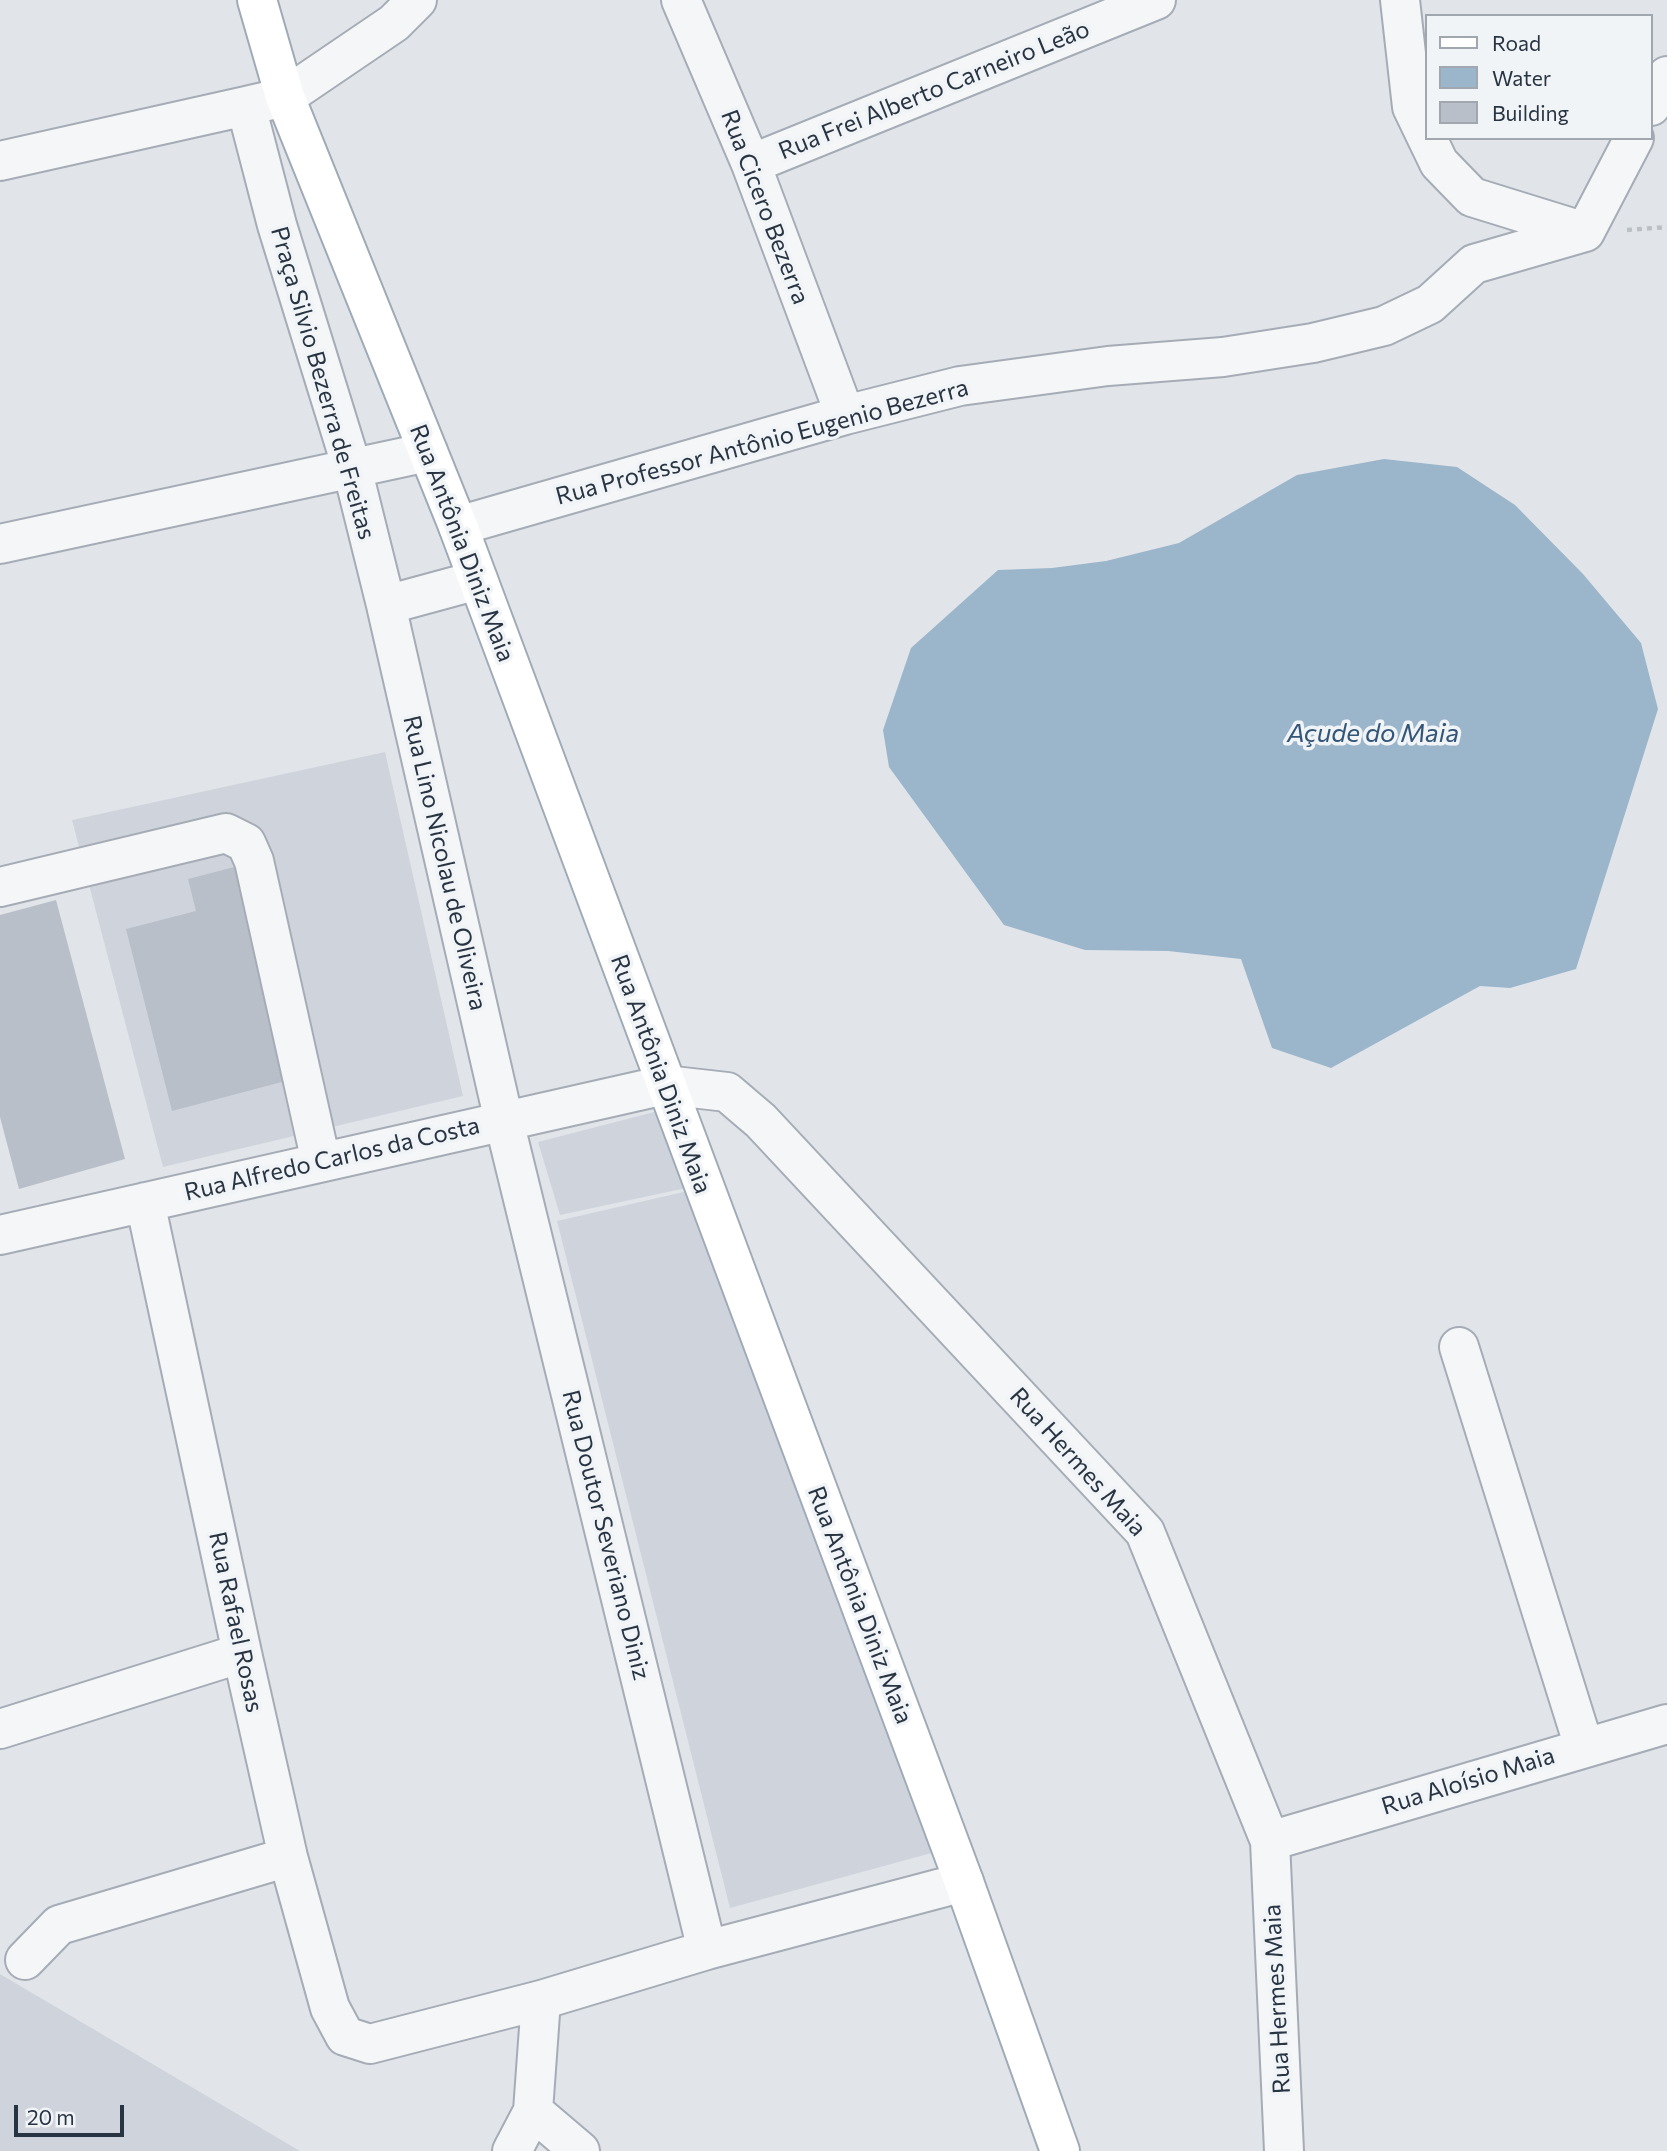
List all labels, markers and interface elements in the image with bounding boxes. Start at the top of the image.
street label: Rua Frei Alberto Carneiro Leão [774,14,1094,166]
legend [1426,14,1653,140]
text: Road [1492,30,1541,55]
text: Water [1492,65,1551,90]
text: Building [1492,100,1569,125]
street label: Rua Cicero Bezerra [715,106,815,308]
street label: Praça Silvio Bezerra de Freitas [264,223,382,543]
street label: Rua Professor Antônio Eugenio Bezerra [552,373,972,511]
street label: Rua Antônia Diniz Maia [403,420,521,666]
street label: Rua Lino Nicolau de Oliveira [397,713,493,1013]
water label: Açude do Maia [1287,717,1459,749]
street label: Rua Antônia Diniz Maia [604,951,718,1197]
street label: Rua Alfredo Carlos da Costa [181,1111,483,1207]
street label: Rua Hermes Maia [1004,1382,1152,1542]
street label: Rua Doutor Severiano Diniz [556,1387,656,1683]
street label: Rua Antônia Diniz Maia [801,1482,919,1728]
street label: Rua Rafael Rosas [203,1529,269,1715]
street label: Rua Aloísio Maia [1378,1741,1558,1821]
street label: Rua Hermes Maia [1258,1903,1296,2095]
scale bar [18,2092,128,2136]
text: 20 m [27,2104,75,2129]

